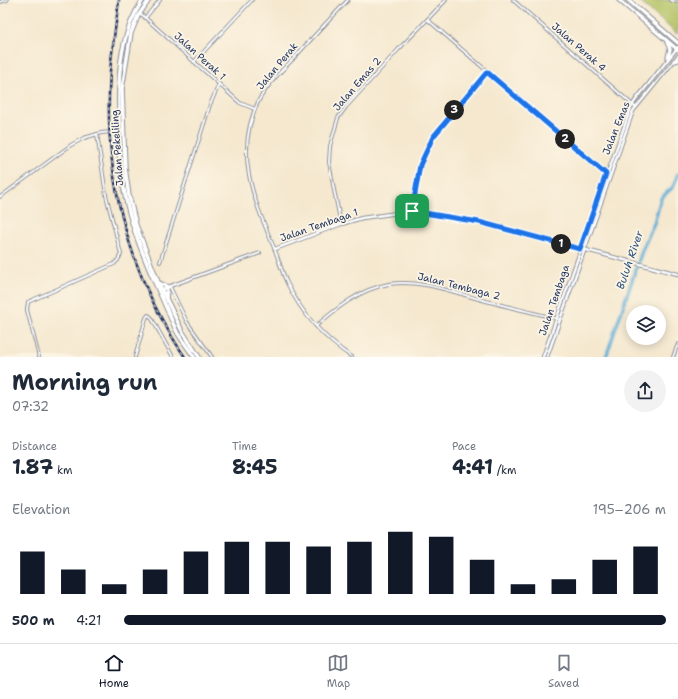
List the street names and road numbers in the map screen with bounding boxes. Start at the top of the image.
street label: Jalan Perak 4 [549,20,609,74]
street label: Jalan Perak 1 [171,29,229,83]
street label: Jalan Perak [253,40,301,92]
street label: Jalan Emas 2 [330,54,384,114]
street label: Jalan Emas [599,99,633,157]
street label: Jalan Pekeliling [108,110,126,186]
street label: Jalan Tembaga 1 [278,206,360,244]
street label: Jalan Tembaga [536,262,572,337]
street label: Jalan Tembaga 2 [416,269,502,303]

